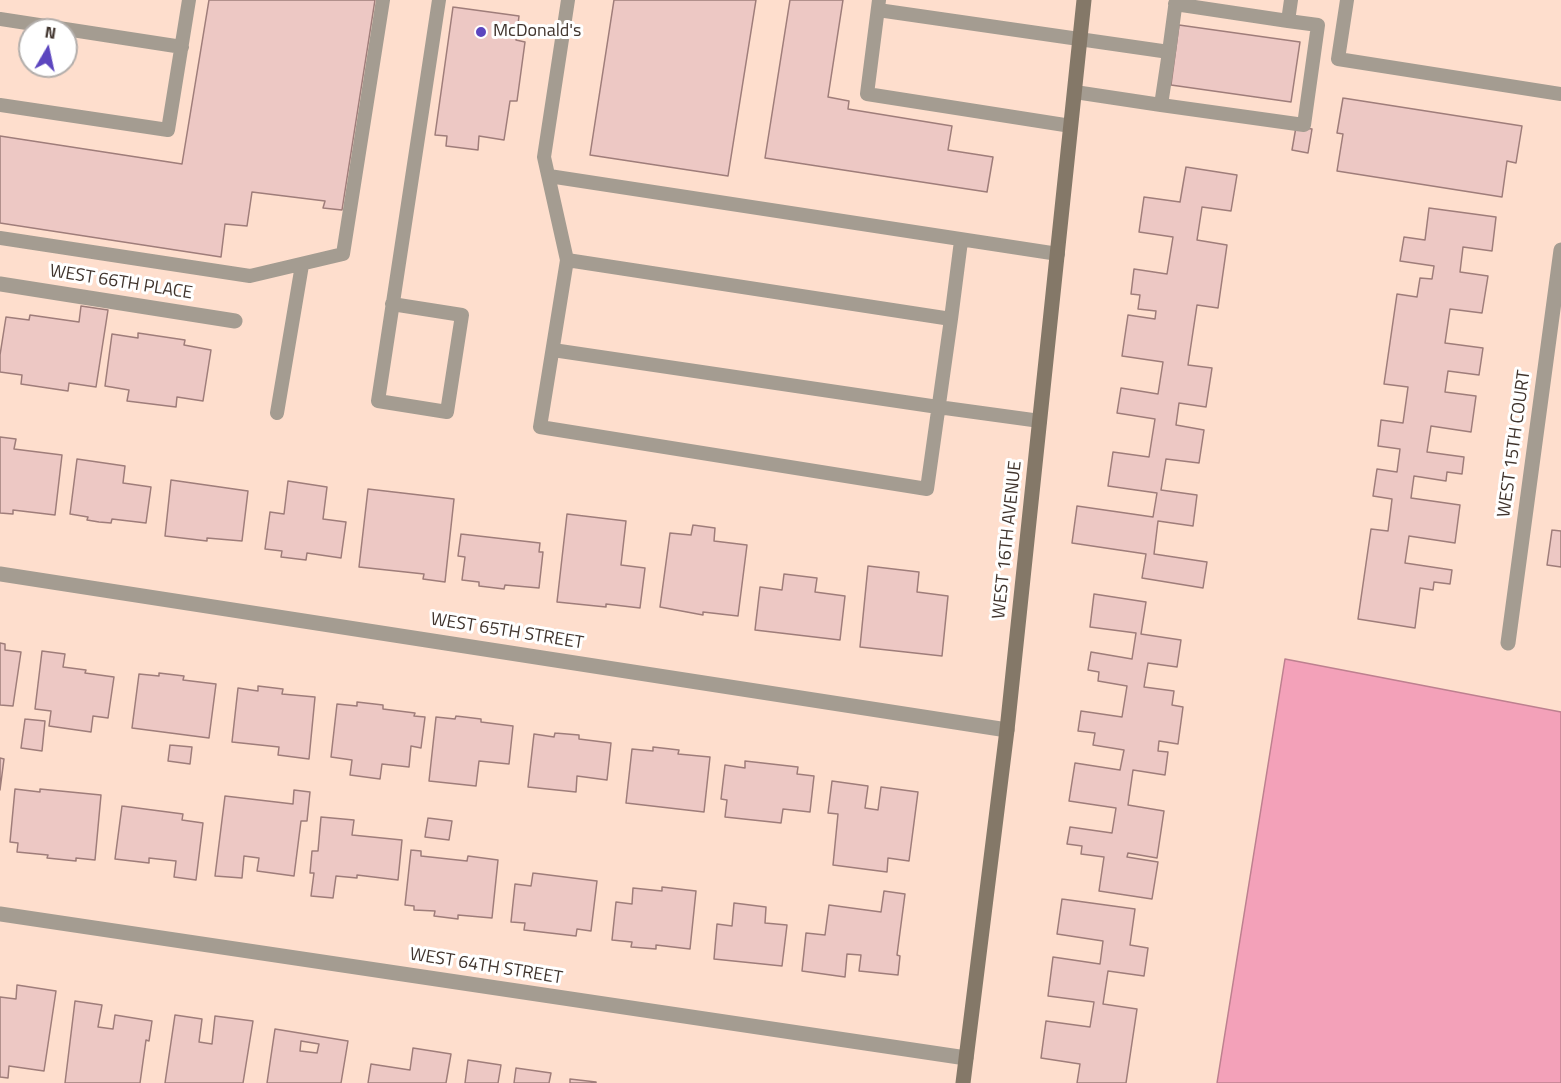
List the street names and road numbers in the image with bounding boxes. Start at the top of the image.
street label: WEST 66TH PLACE [48,261,194,305]
street label: WEST 15TH COURT [1494,369,1536,519]
street label: WEST 16TH AVENUE [989,460,1027,620]
street label: WEST 65TH STREET [429,609,585,655]
street label: WEST 64TH STREET [408,944,564,990]

